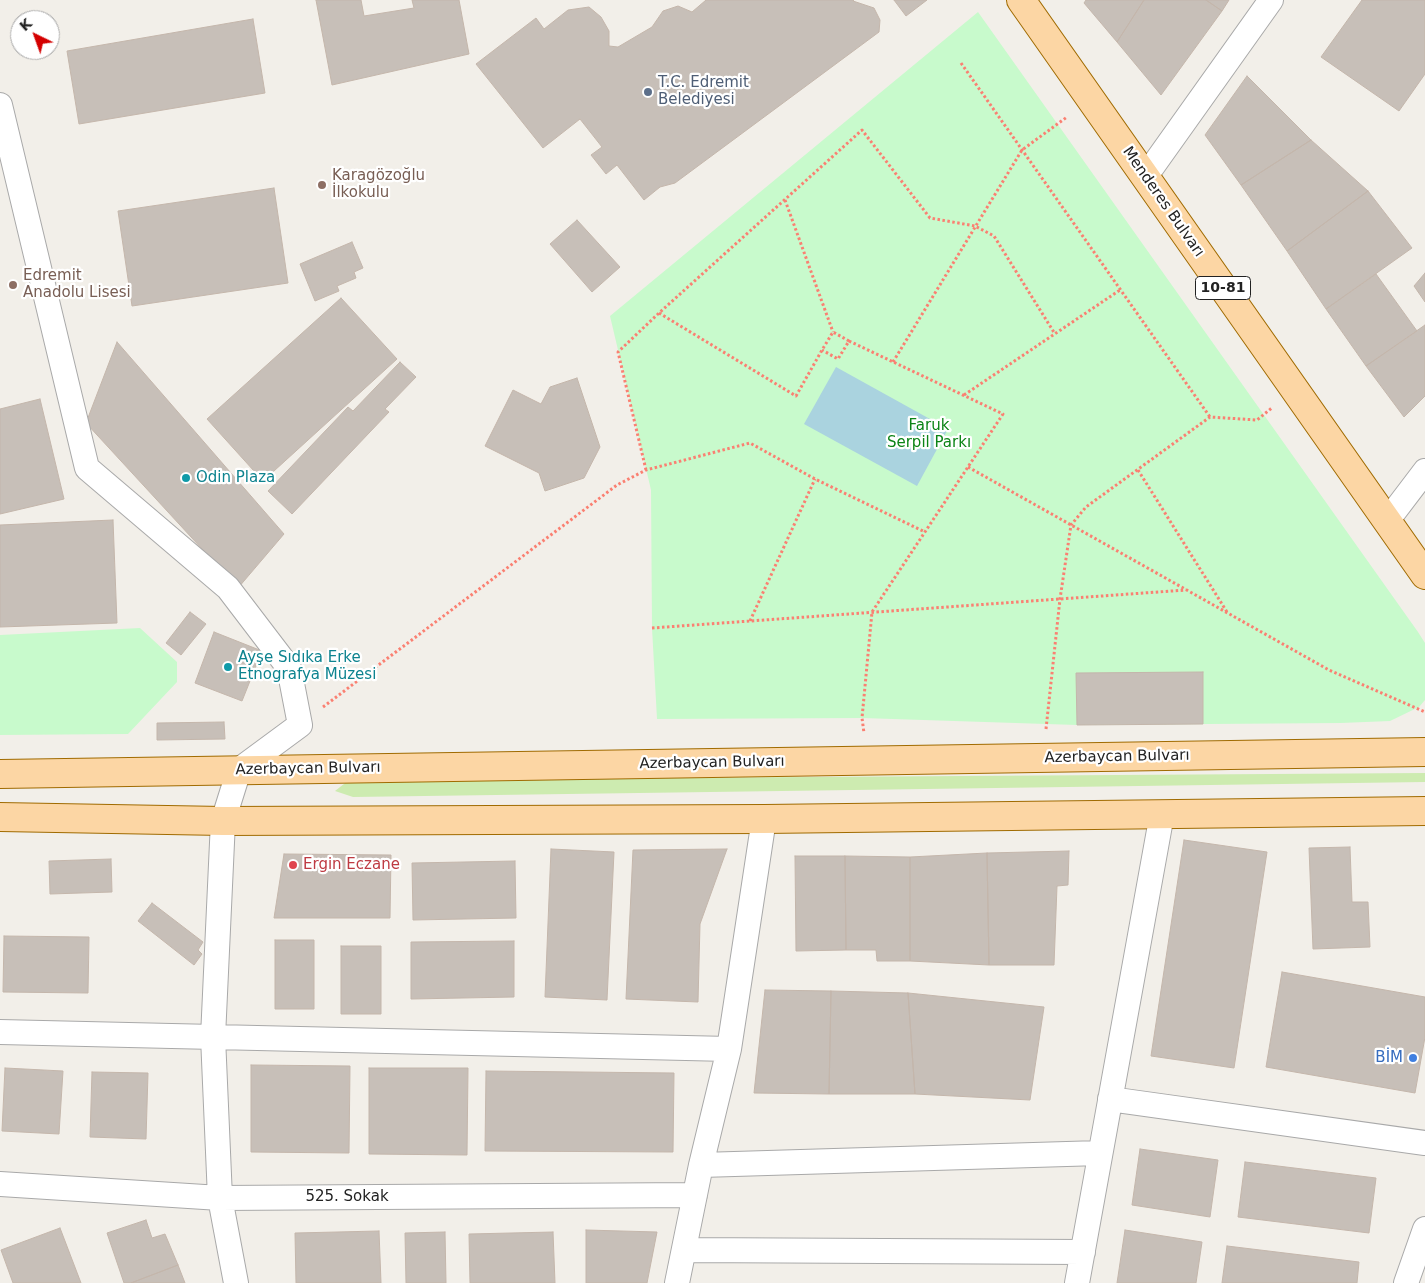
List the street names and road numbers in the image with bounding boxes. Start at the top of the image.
street label: Menderes Bulvarı [1118,143,1208,261]
road number: 10-81 [1196,276,1250,300]
street label: Azerbaycan Bulvarı [1044,747,1190,767]
street label: Azerbaycan Bulvarı [639,753,785,773]
street label: Azerbaycan Bulvarı [235,759,381,779]
street label: 525. Sokak [305,1188,389,1206]

